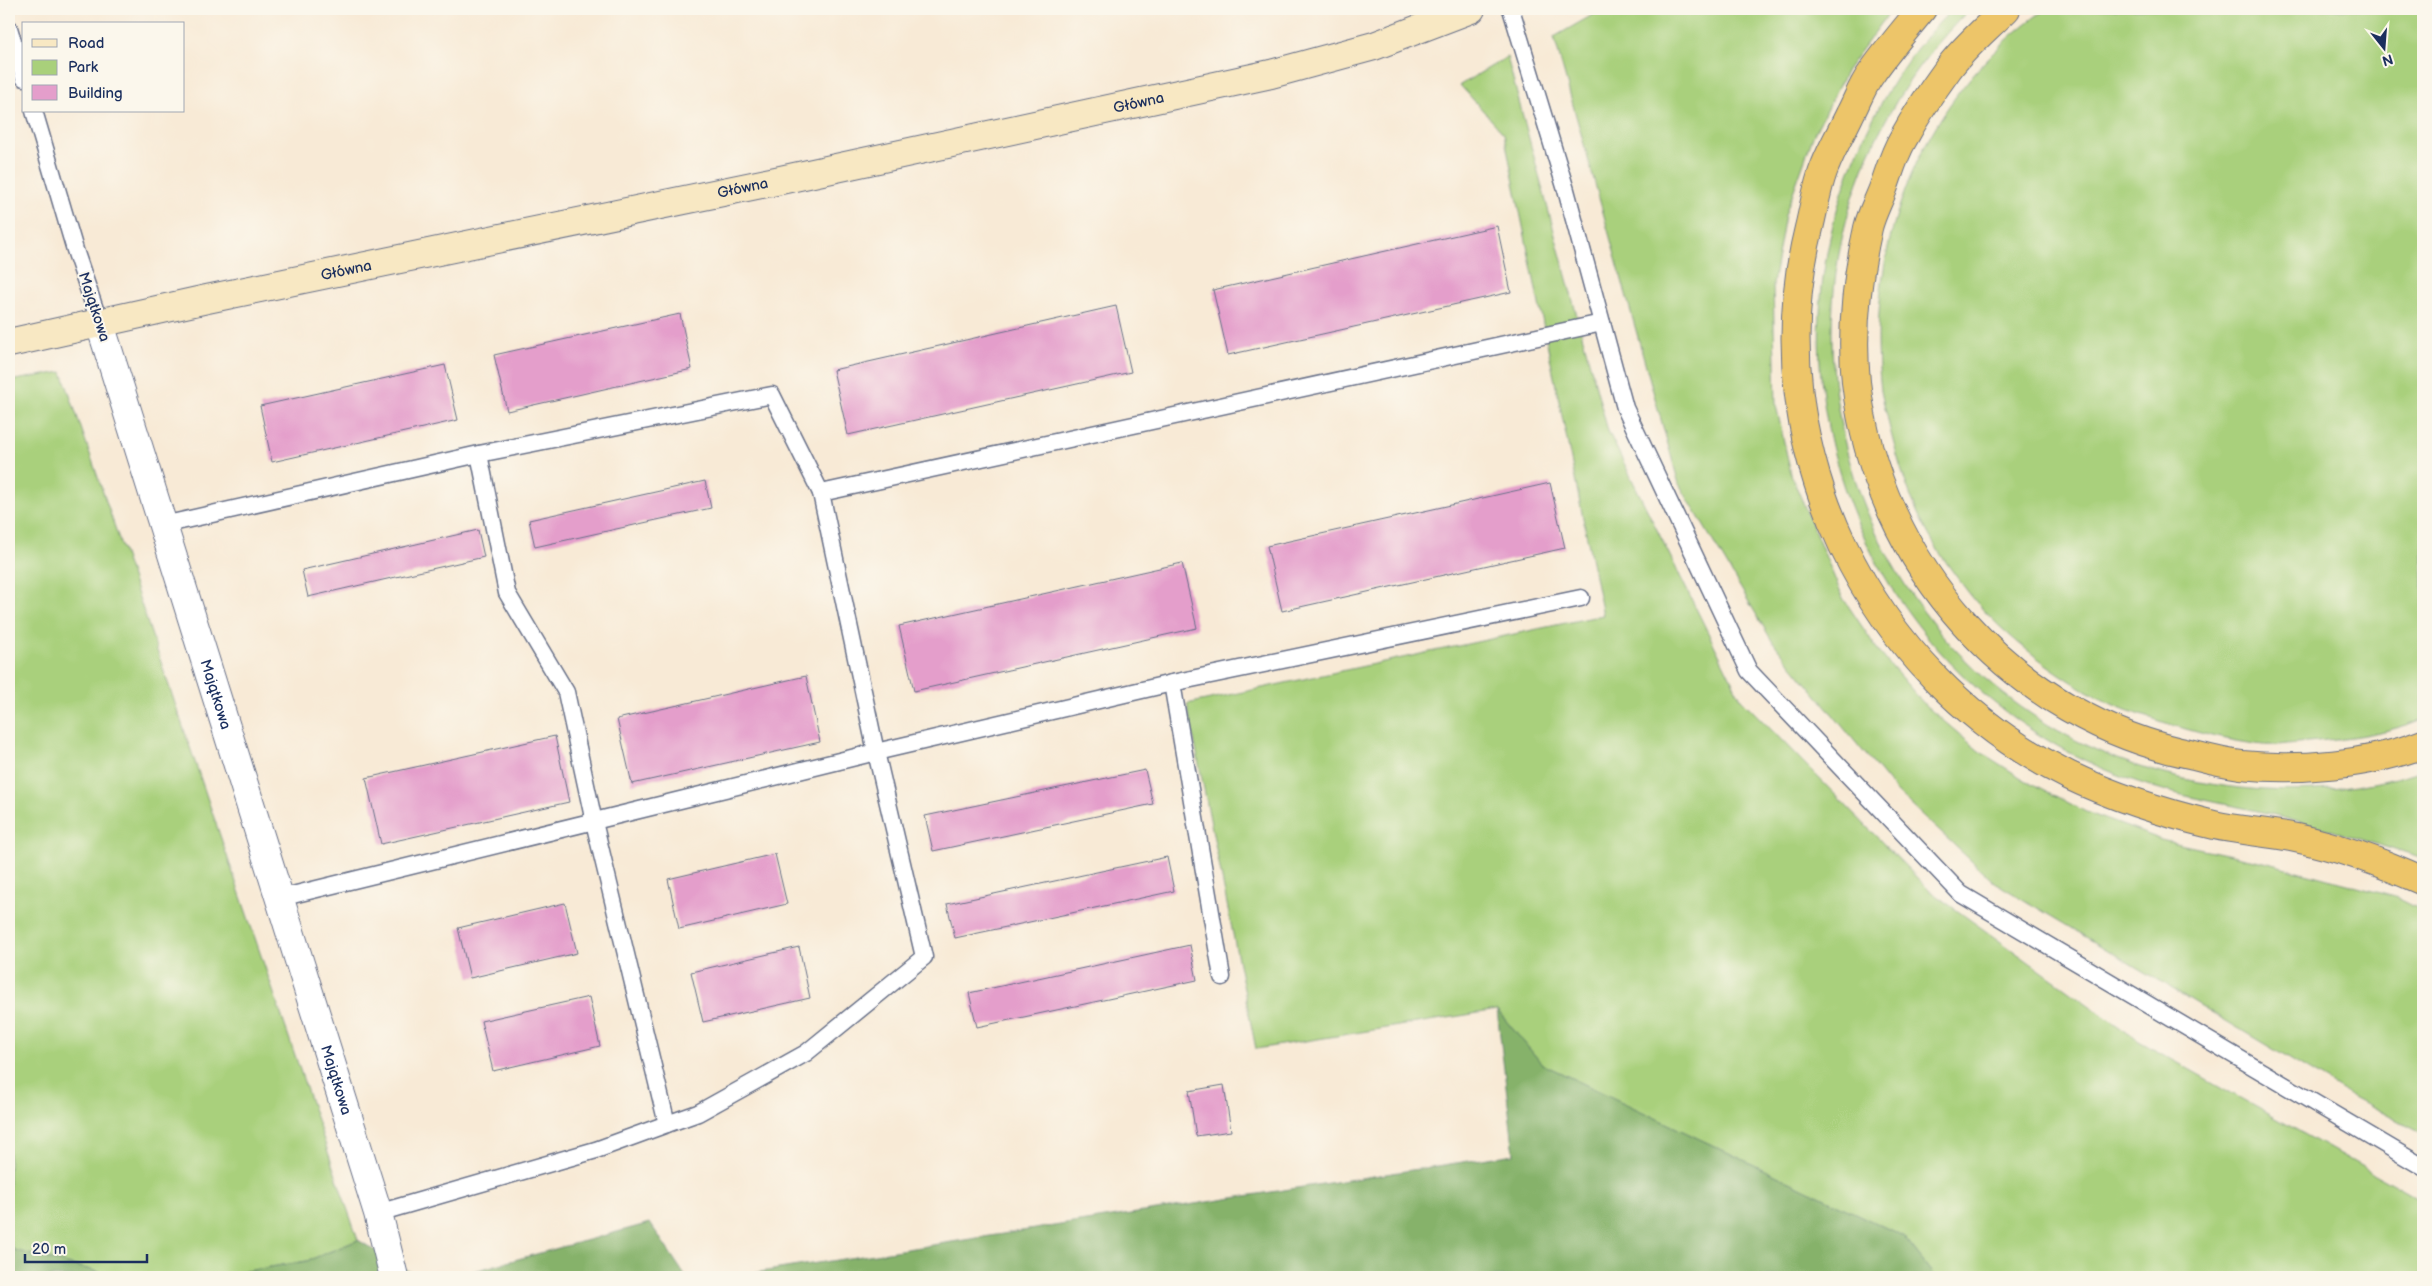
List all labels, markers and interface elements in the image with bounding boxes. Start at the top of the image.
legend [22,22,185,112]
north arrow [2360,22,2410,72]
text: Road [68,34,104,53]
text: N [2380,50,2395,70]
text: Park [68,58,99,77]
text: Building [68,84,123,103]
street label: Główna [1112,88,1166,117]
street label: Główna [716,173,770,202]
street label: Główna [319,256,373,285]
street label: Majątkowa [74,270,114,344]
street label: Majątkowa [196,657,236,732]
street label: Majątkowa [317,1043,356,1117]
scale bar [25,1231,148,1263]
text: 20 m [32,1240,66,1259]

